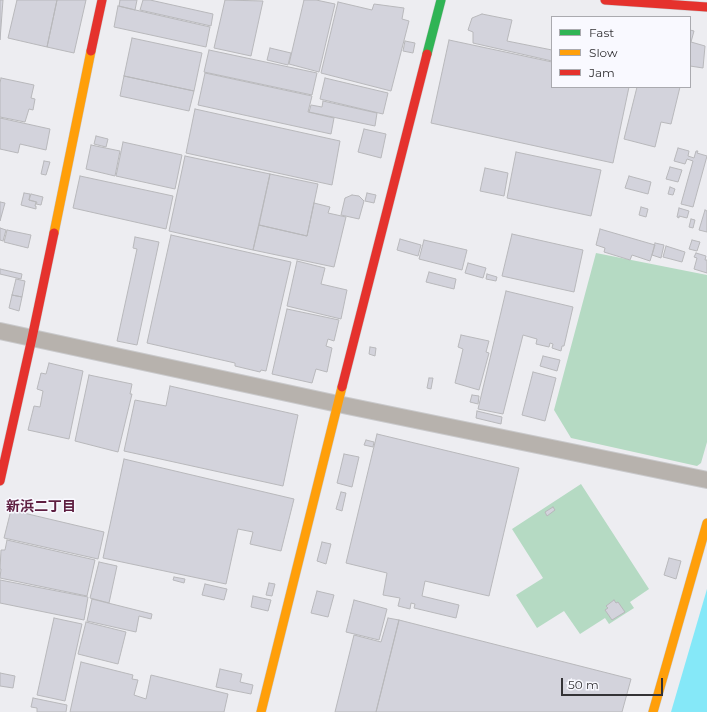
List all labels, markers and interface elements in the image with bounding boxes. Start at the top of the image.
legend [551,16,691,88]
text: Fast [589,25,614,40]
text: Slow [589,45,618,60]
text: Jam [589,65,615,80]
district label: 新浜二丁目 [6,499,76,515]
scale bar [563,670,665,696]
text: 50 m [568,677,599,692]

